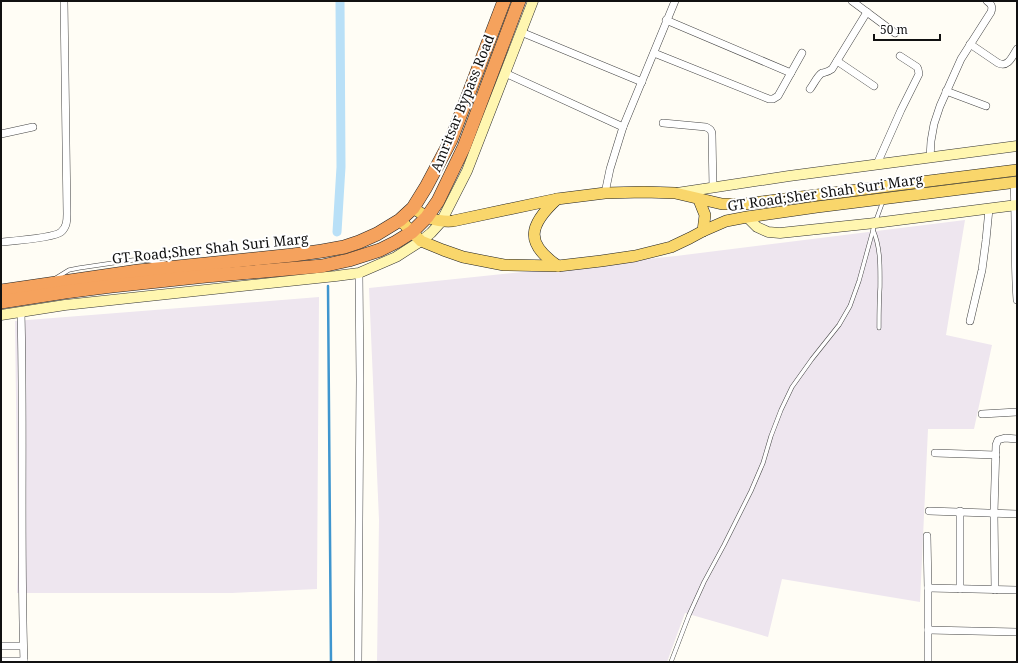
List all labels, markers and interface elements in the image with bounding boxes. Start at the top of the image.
scale bar [874,16,940,42]
text: 50 m [880,21,908,38]
street label: Amritsar Bypass Road [426,31,498,175]
street label: GT Road;Sher Shah Suri Marg [726,169,924,215]
street label: GT Road;Sher Shah Suri Marg [111,228,310,268]

